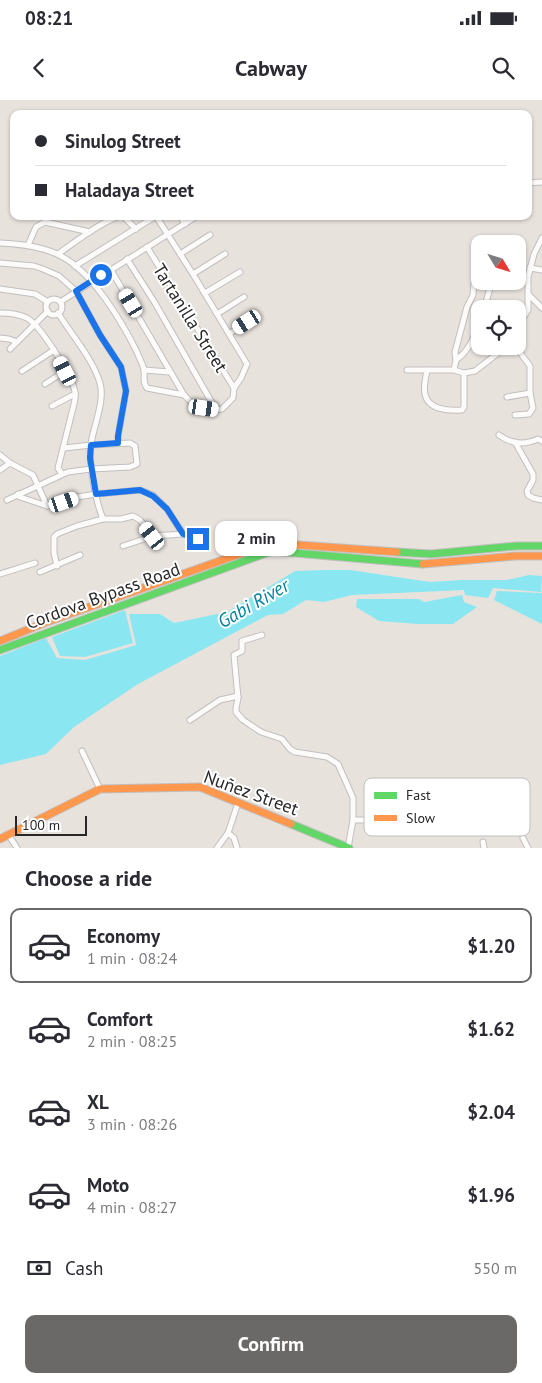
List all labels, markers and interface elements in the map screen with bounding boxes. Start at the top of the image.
text: 08:21 [25,6,73,30]
icon: back [25,54,53,82]
text: Cabway [235,54,307,82]
icon: search [489,54,517,82]
text: Sinulog Street [65,129,181,153]
text: Haladaya Street [65,178,194,202]
north arrow [471,235,526,290]
map controls [471,235,526,355]
street label: Tartanilla Street [148,259,233,376]
route start [90,264,112,286]
car [116,286,145,320]
button: locate [471,300,526,355]
car [230,308,263,336]
car [51,354,78,388]
car [188,398,219,418]
car [47,490,80,514]
car [136,520,167,552]
callout: 2 min [216,522,298,556]
route end [187,528,209,550]
text: 2 min [236,528,276,548]
street label: Cordova Bypass Road [23,557,183,634]
water label: Gabi River [213,572,295,633]
street label: Nuñez Street [201,765,302,820]
legend [364,778,530,836]
text: Fast [406,786,431,804]
text: Slow [406,809,436,827]
scale bar [15,813,88,836]
text: 100 m [22,816,60,834]
text: Choose a ride [25,864,152,892]
icon: car [27,923,72,968]
text: Economy [87,924,160,948]
text: $1.20 [467,934,515,958]
text: 1 min · 08:24 [87,948,177,968]
icon: car [27,1006,72,1051]
text: Comfort [87,1007,153,1031]
text: $1.62 [467,1017,515,1041]
text: 2 min · 08:25 [87,1031,177,1051]
icon: car [27,1089,72,1134]
text: XL [87,1090,109,1114]
text: $2.04 [467,1100,515,1124]
text: 3 min · 08:26 [87,1114,177,1134]
icon: car [27,1172,72,1217]
text: Moto [87,1173,129,1197]
text: $1.96 [467,1183,515,1207]
text: 4 min · 08:27 [87,1197,177,1217]
icon: cash [25,1254,53,1282]
text: Cash [65,1256,103,1280]
text: 550 m [474,1258,517,1278]
button: Confirm [25,1315,517,1373]

